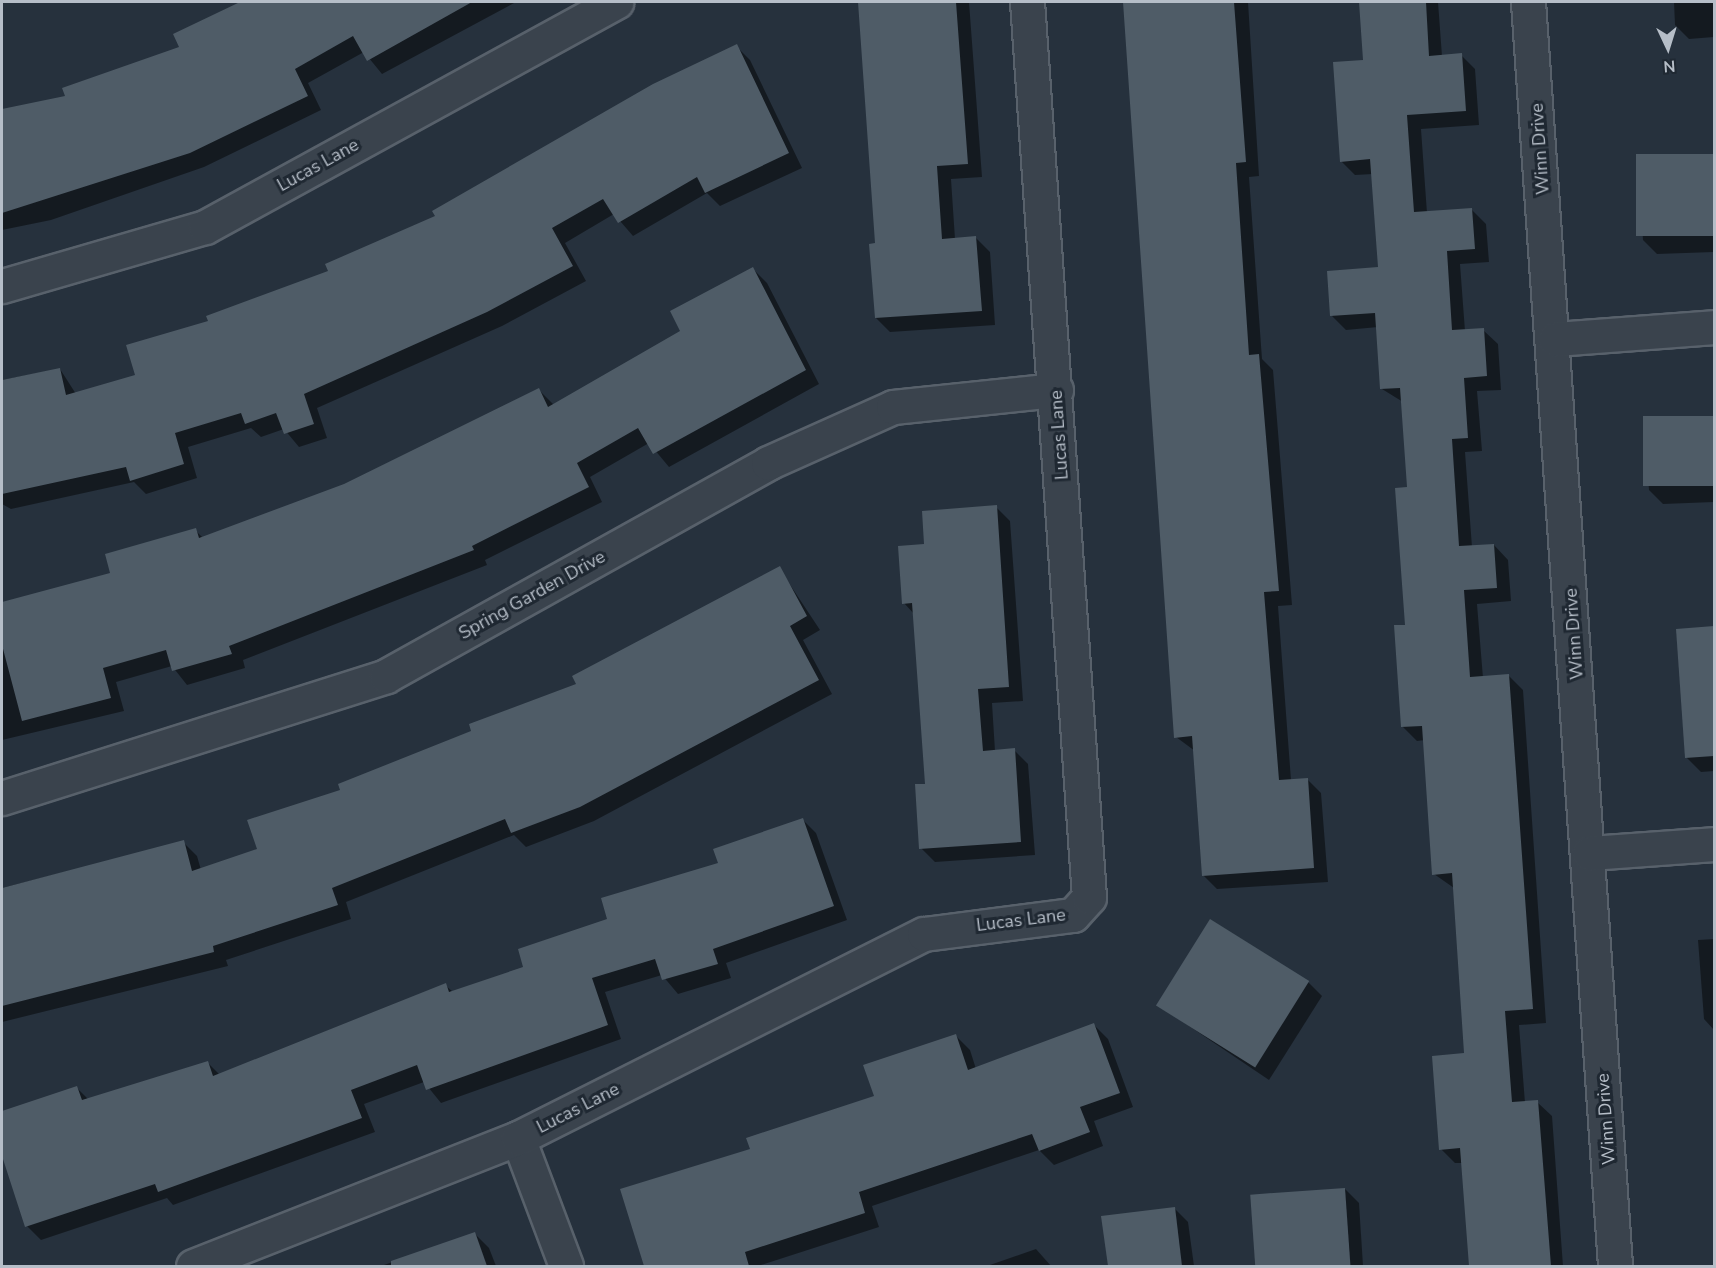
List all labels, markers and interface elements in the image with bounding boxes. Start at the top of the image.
north arrow [1638,18,1698,78]
text: N [1663,55,1676,77]
street label: Winn Drive [1526,102,1554,196]
street label: Lucas Lane [273,134,363,196]
street label: Lucas Lane [1045,389,1073,481]
street label: Spring Garden Drive [455,546,609,644]
street label: Winn Drive [1560,587,1588,681]
street label: Lucas Lane [975,904,1067,936]
street label: Winn Drive [1592,1072,1620,1166]
street label: Lucas Lane [533,1078,623,1138]

